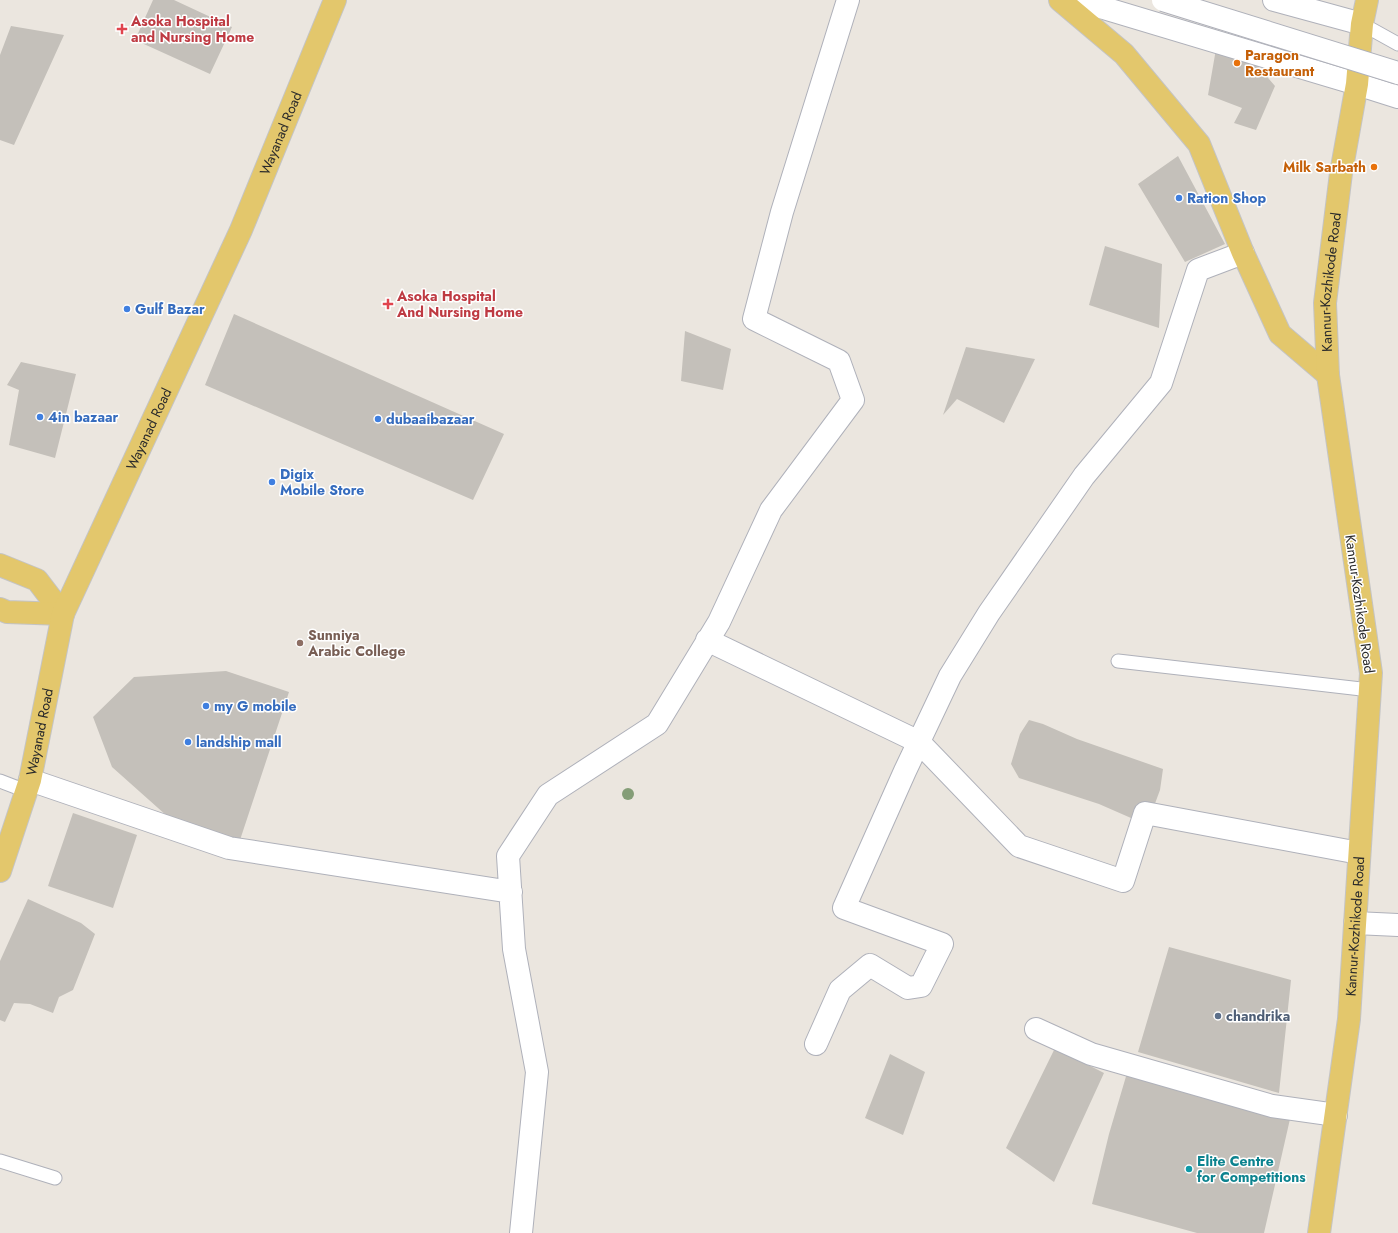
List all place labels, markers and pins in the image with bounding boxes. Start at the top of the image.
place label: Asoka Hospital and Nursing Home [130,11,254,47]
marker: Asoka Hospital and Nursing Home [116,23,128,35]
place label: Paragon Restaurant [1245,45,1315,81]
marker: Paragon Restaurant [1232,58,1242,68]
place label: Milk Sarbath [1283,157,1366,177]
marker: Milk Sarbath [1369,162,1379,172]
place label: Ration Shop [1187,188,1266,208]
marker: Ration Shop [1174,193,1184,203]
place label: Asoka Hospital And Nursing Home [396,286,523,322]
marker: Asoka Hospital And Nursing Home [382,298,394,310]
place label: Gulf Bazar [135,299,205,319]
marker: Gulf Bazar [122,304,132,314]
place label: 4in bazaar [48,407,118,427]
place label: dubaaibazaar [386,409,475,429]
marker: 4in bazaar [35,412,45,422]
marker: dubaaibazaar [373,414,383,424]
place label: Digix Mobile Store [280,464,364,500]
marker: Digix Mobile Store [267,477,277,487]
place label: Sunniya Arabic College [307,625,405,661]
marker: Sunniya Arabic College [295,638,305,648]
place label: my G mobile [214,696,297,716]
marker: my G mobile [201,701,211,711]
place label: landship mall [196,732,282,752]
marker: landship mall [183,737,193,747]
place label: chandrika [1226,1006,1290,1026]
marker: chandrika [1213,1011,1223,1021]
place label: Elite Centre for Competitions [1197,1151,1306,1187]
marker: Elite Centre for Competitions [1184,1164,1194,1174]

